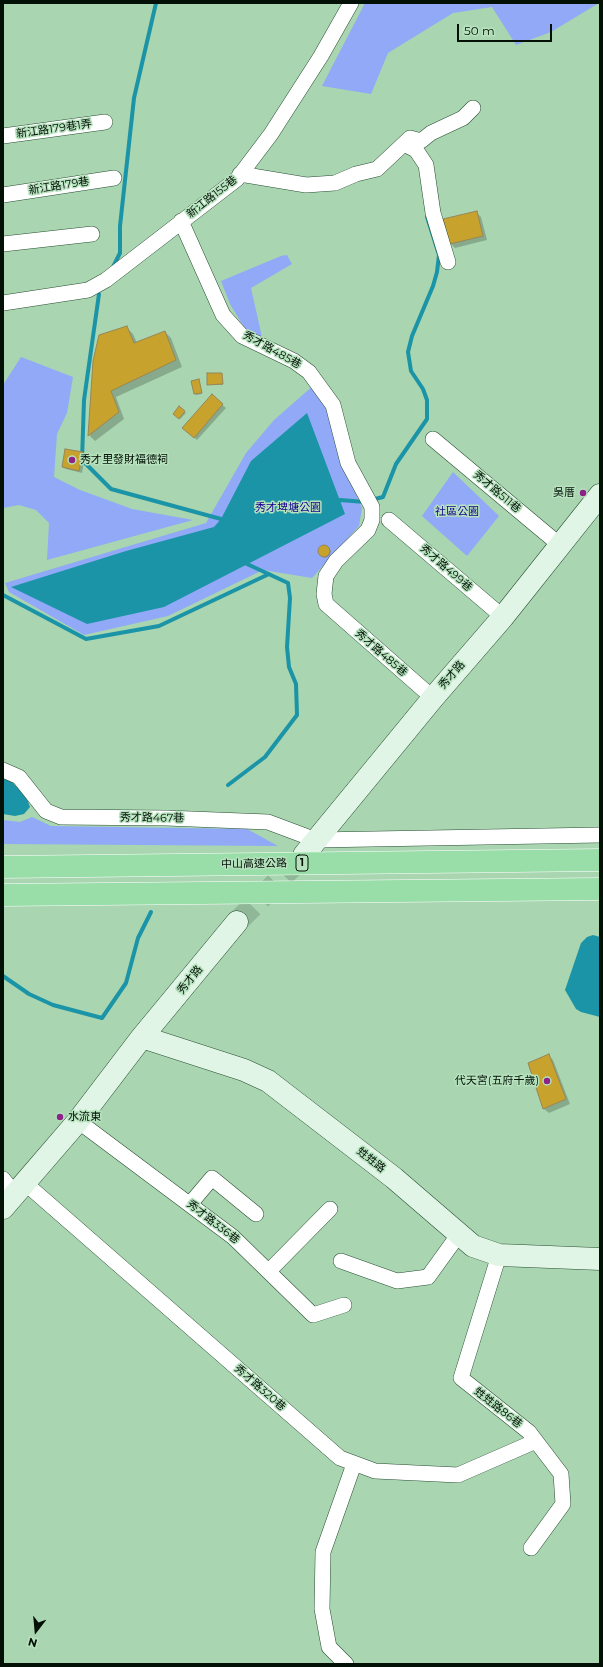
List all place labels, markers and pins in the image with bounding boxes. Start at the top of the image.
place label: 秀才里發財福德祠 [80,453,168,467]
marker: 秀才里發財福德祠 [67,455,77,465]
place label: 吳厝 [553,486,575,500]
marker: 吳厝 [578,488,588,498]
place label: 代天宮(五府千歲) [455,1074,539,1088]
marker: 代天宮(五府千歲) [542,1076,552,1086]
place label: 水流東 [68,1110,101,1124]
marker: 水流東 [55,1112,65,1122]

